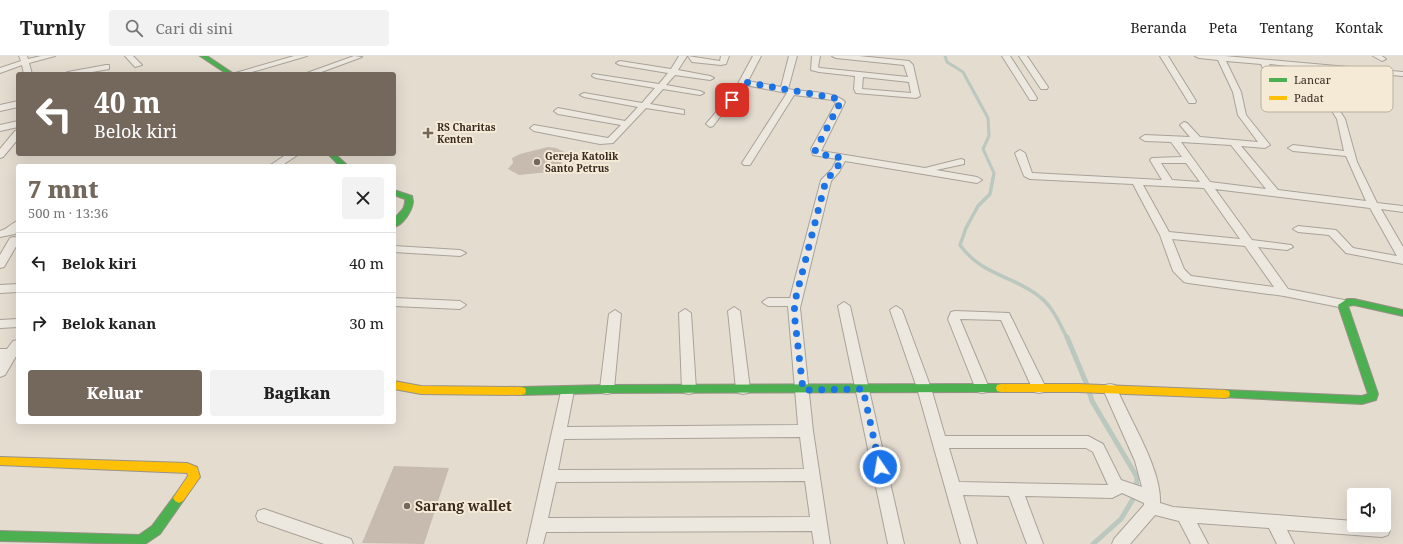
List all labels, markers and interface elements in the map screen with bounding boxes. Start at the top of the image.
search box [109,10,389,46]
text: Turnly [20,15,85,41]
icon: search [123,17,145,39]
text: Cari di sini [155,18,233,38]
text: Beranda [1130,18,1187,37]
text: Peta [1209,18,1238,37]
text: Tentang [1260,18,1313,37]
text: Kontak [1335,18,1383,37]
legend [1261,66,1393,112]
text: Lancar [1294,72,1332,87]
text: 40 m [94,83,161,121]
pin [715,83,749,117]
icon: left [28,88,80,140]
icon: arrive [721,89,743,111]
text: Padat [1294,90,1324,105]
text: Belok kiri [94,119,177,143]
place label: RS Charitas Kenten [437,120,496,146]
marker: RS Charitas Kenten [422,127,434,139]
place label: Gereja Katolik Santo Petrus [545,149,619,175]
marker: Gereja Katolik Santo Petrus [532,157,542,167]
text: 7 mnt [28,172,98,205]
button: close [342,177,384,219]
text: 500 m · 13:36 [28,204,108,222]
icon: left [28,252,50,274]
text: Belok kiri [62,253,137,273]
text: 40 m [349,253,384,273]
icon: right [28,312,50,334]
text: Belok kanan [62,313,156,333]
text: 30 m [349,313,384,333]
button: Keluar [28,370,202,416]
button: Bagikan [210,370,384,416]
position arrow [859,446,901,488]
map controls [1347,488,1391,532]
button: sound [1347,488,1391,532]
place label: Sarang wallet [415,496,512,515]
marker: Sarang wallet [402,501,412,511]

